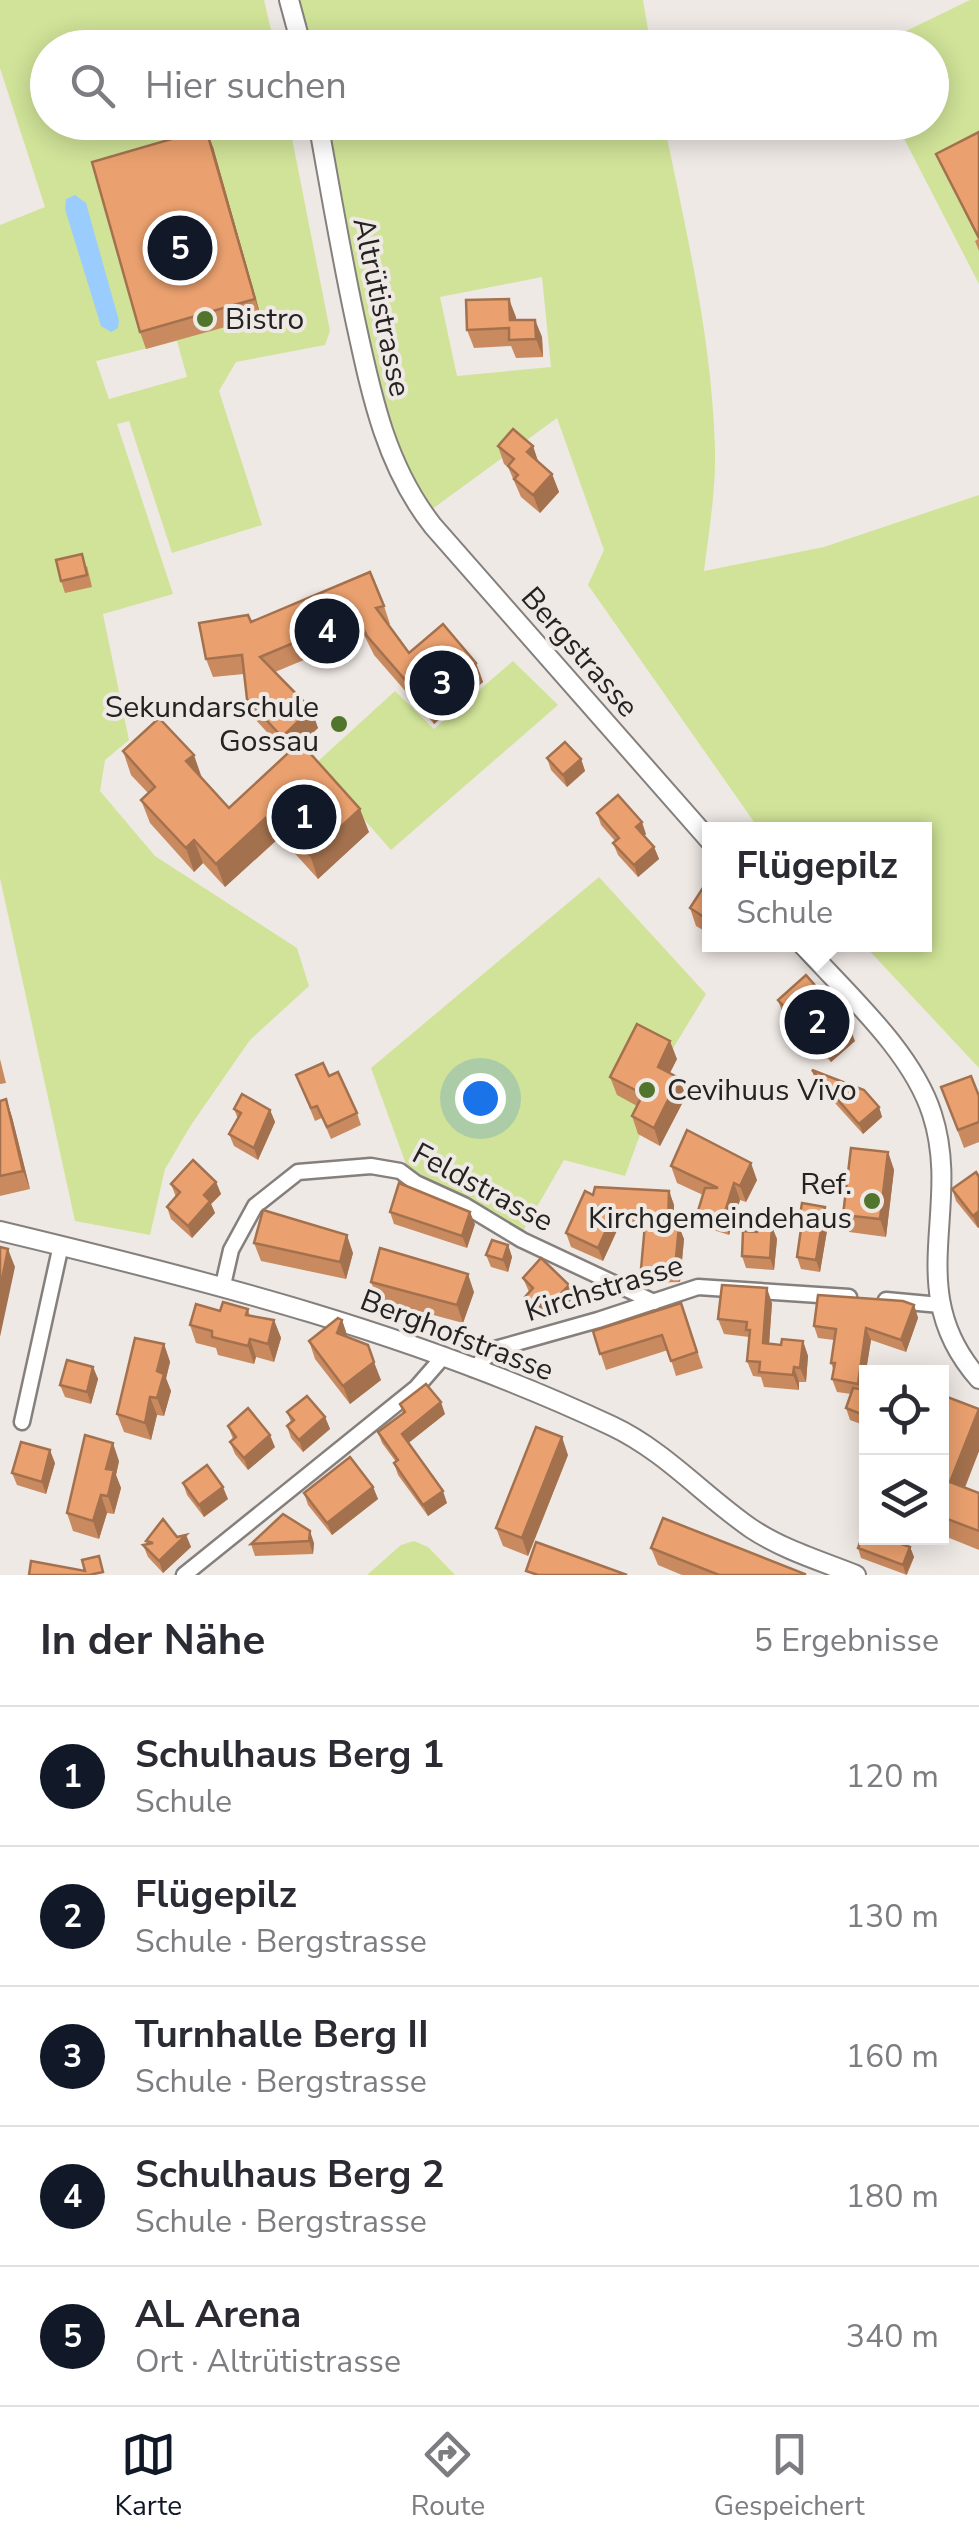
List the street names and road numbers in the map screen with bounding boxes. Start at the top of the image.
street label: Altrütistrasse [343,214,420,400]
street label: Bergstrasse [512,578,648,726]
street label: Feldstrasse [405,1133,560,1242]
street label: Kirchstrasse [520,1245,688,1332]
street label: Berghofstrasse [354,1280,559,1391]

